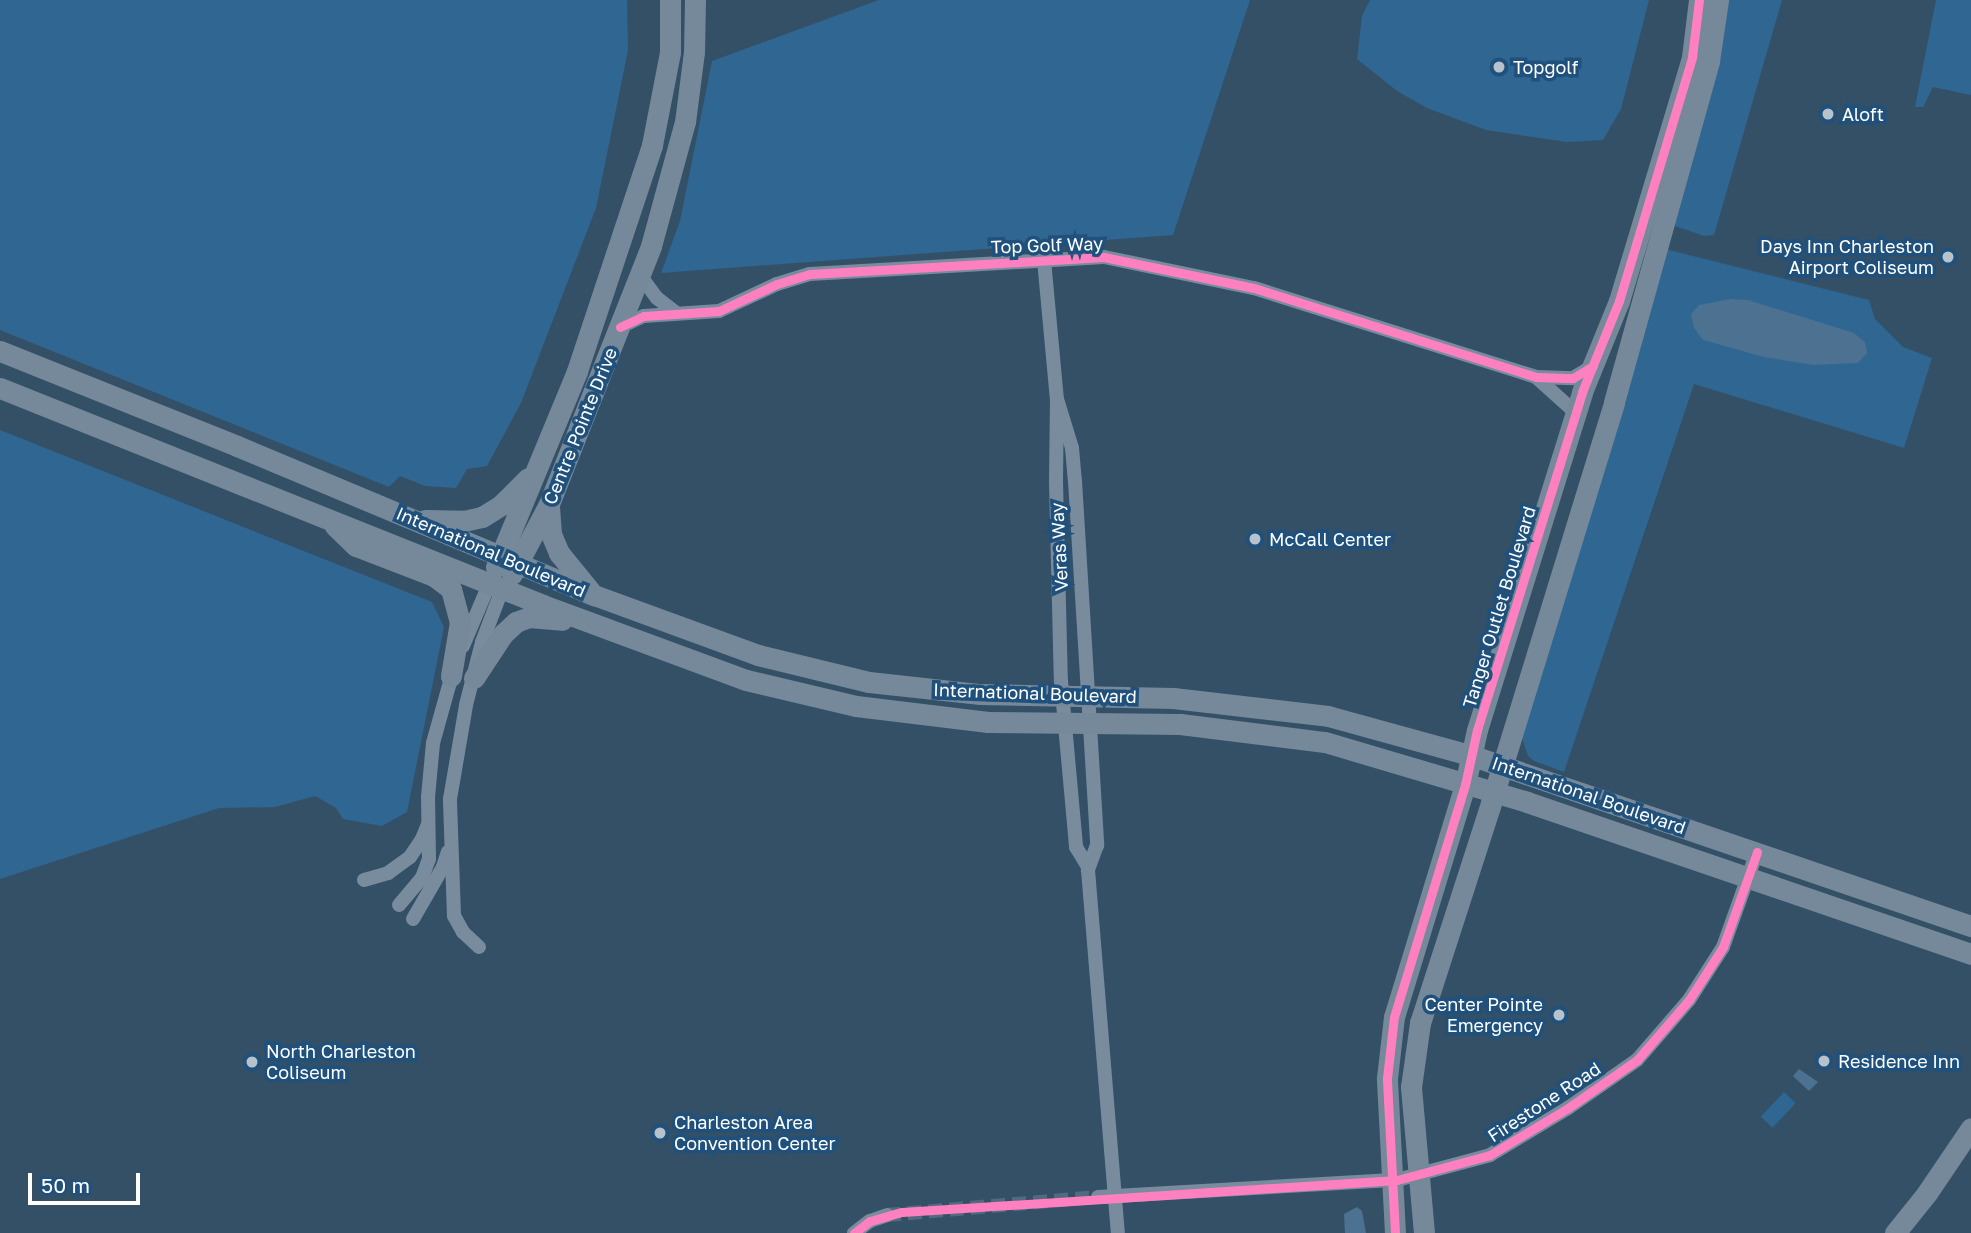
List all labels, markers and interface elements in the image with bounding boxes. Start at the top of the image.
place label: Topgolf [1513,56,1578,78]
marker: Topgolf [1491,59,1507,75]
place label: Aloft [1842,103,1884,125]
marker: Aloft [1820,106,1836,122]
street label: Top Golf Way [990,232,1104,258]
place label: Days Inn Charleston Airport Coliseum [1760,236,1934,278]
marker: Days Inn Charleston Airport Coliseum [1940,249,1956,265]
street label: Centre Pointe Drive [539,344,621,508]
street label: International Boulevard [393,502,589,602]
street label: Veras Way [1046,502,1072,592]
street label: Tanger Outlet Boulevard [1458,503,1540,711]
place label: McCall Center [1269,528,1391,550]
marker: McCall Center [1247,531,1263,547]
street label: International Boulevard [933,679,1137,707]
street label: International Boulevard [1489,752,1689,838]
place label: Center Pointe Emergency [1425,994,1543,1036]
marker: Center Pointe Emergency [1549,1005,1569,1025]
place label: North Charleston Coliseum [266,1041,416,1084]
place label: Residence Inn [1838,1050,1960,1072]
marker: Residence Inn [1816,1053,1832,1069]
marker: North Charleston Coliseum [244,1054,260,1070]
street label: Firestone Road [1483,1057,1605,1147]
place label: Charleston Area Convention Center [674,1112,835,1154]
marker: Charleston Area Convention Center [652,1125,668,1141]
scale bar [32,1160,144,1204]
text: 50 m [41,1172,90,1198]

